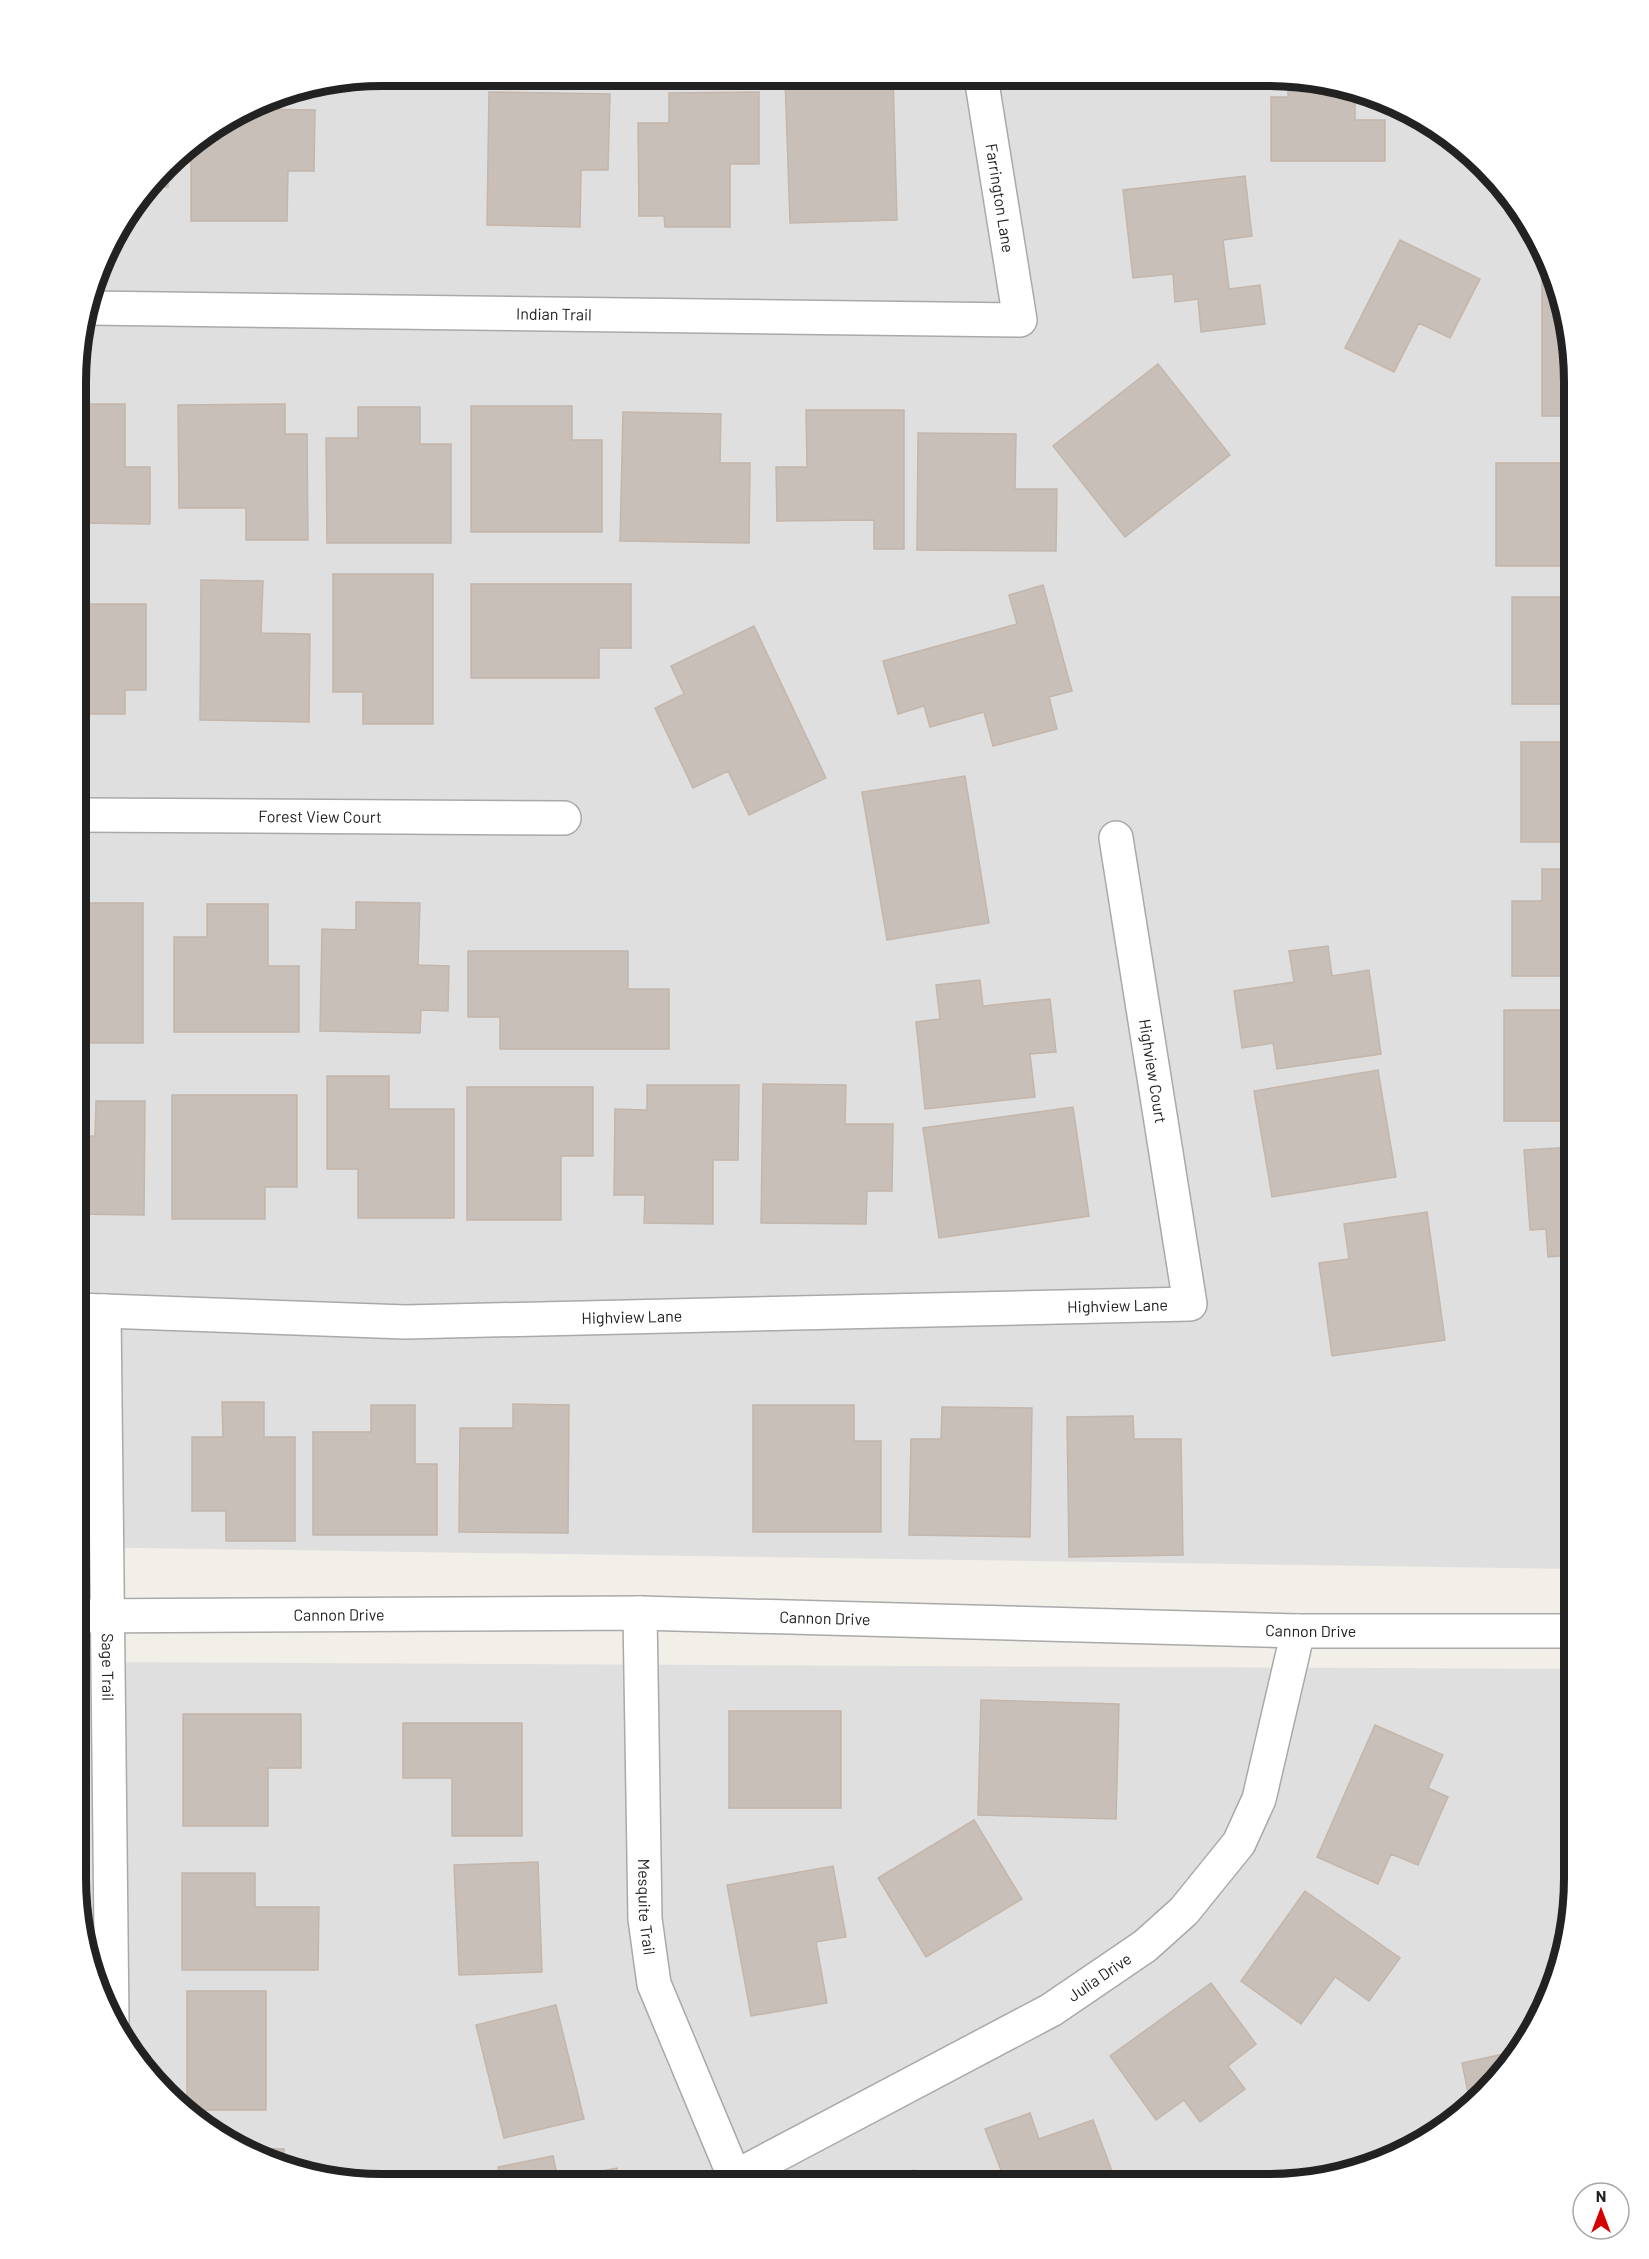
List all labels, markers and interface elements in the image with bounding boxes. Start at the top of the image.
street label: Farrington Lane [982,142,1018,254]
street label: Indian Trail [516,304,592,323]
street label: Forest View Court [258,806,382,826]
street label: Highview Court [1136,1017,1171,1124]
street label: Highview Lane [1067,1295,1168,1316]
street label: Highview Lane [581,1306,682,1327]
street label: Cannon Drive [293,1604,385,1624]
street label: Cannon Drive [779,1607,871,1628]
street label: Cannon Drive [1265,1620,1356,1640]
street label: Sage Trail [99,1633,118,1701]
street label: Mesquite Trail [635,1859,660,1956]
street label: Julia Drive [1064,1948,1135,2005]
north arrow [1571,2181,1631,2241]
text: N [1596,2186,1606,2205]

